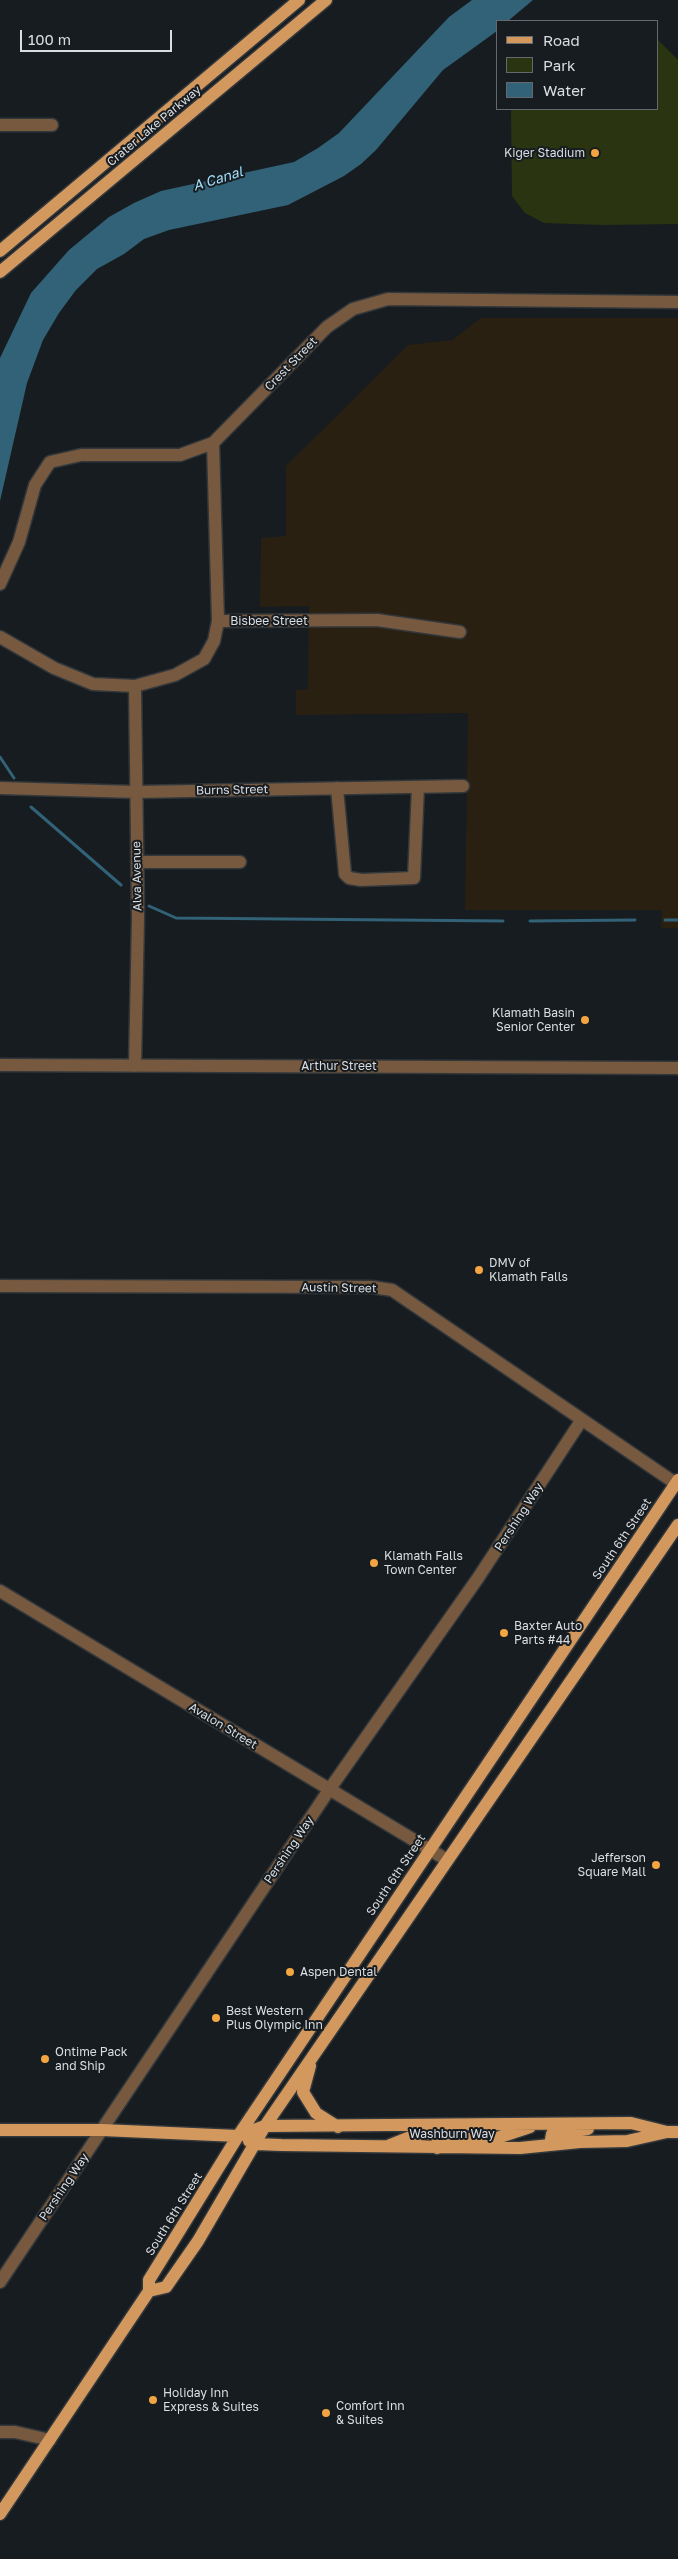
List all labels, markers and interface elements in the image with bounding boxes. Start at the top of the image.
scale bar [22,20,175,52]
legend [496,20,658,110]
text: 100 m [28,30,71,48]
text: Road [543,31,580,49]
text: Park [543,56,575,74]
text: Water [543,81,586,99]
street label: Crater Lake Parkway [104,83,204,169]
place label: Kiger Stadium [504,146,585,160]
marker: Kiger Stadium [589,147,601,159]
water label: A Canal [191,163,245,195]
street label: Crest Street [262,334,320,394]
street label: Bisbee Street [230,614,308,628]
street label: Burns Street [196,782,268,798]
street label: Alva Avenue [129,841,145,911]
place label: Klamath Basin Senior Center [492,1006,575,1034]
marker: Klamath Basin Senior Center [579,1014,591,1026]
street label: Arthur Street [301,1059,377,1073]
place label: DMV of Klamath Falls [489,1256,568,1284]
marker: DMV of Klamath Falls [473,1264,485,1276]
street label: Austin Street [301,1280,377,1296]
street label: Pershing Way [492,1480,546,1554]
street label: South 6th Street [589,1495,655,1583]
place label: Klamath Falls Town Center [384,1549,463,1577]
marker: Klamath Falls Town Center [368,1557,380,1569]
place label: Baxter Auto Parts #44 [514,1619,582,1647]
marker: Baxter Auto Parts #44 [498,1627,510,1639]
street label: Avalon Street [186,1700,260,1752]
street label: Pershing Way [261,1813,317,1887]
street label: South 6th Street [363,1831,429,1919]
place label: Jefferson Square Mall [578,1851,646,1879]
marker: Jefferson Square Mall [650,1859,662,1871]
place label: Aspen Dental [300,1965,377,1979]
marker: Aspen Dental [284,1966,296,1978]
place label: Best Western Plus Olympic Inn [226,2004,323,2032]
marker: Best Western Plus Olympic Inn [210,2012,222,2024]
place label: Ontime Pack and Ship [55,2045,128,2073]
marker: Ontime Pack and Ship [39,2053,51,2065]
street label: Washburn Way [409,2127,495,2141]
street label: Pershing Way [36,2150,92,2224]
street label: South 6th Street [143,2170,205,2258]
place label: Holiday Inn Express & Suites [163,2386,259,2414]
marker: Holiday Inn Express & Suites [147,2394,159,2406]
place label: Comfort Inn & Suites [336,2399,405,2427]
marker: Comfort Inn & Suites [320,2407,332,2419]

